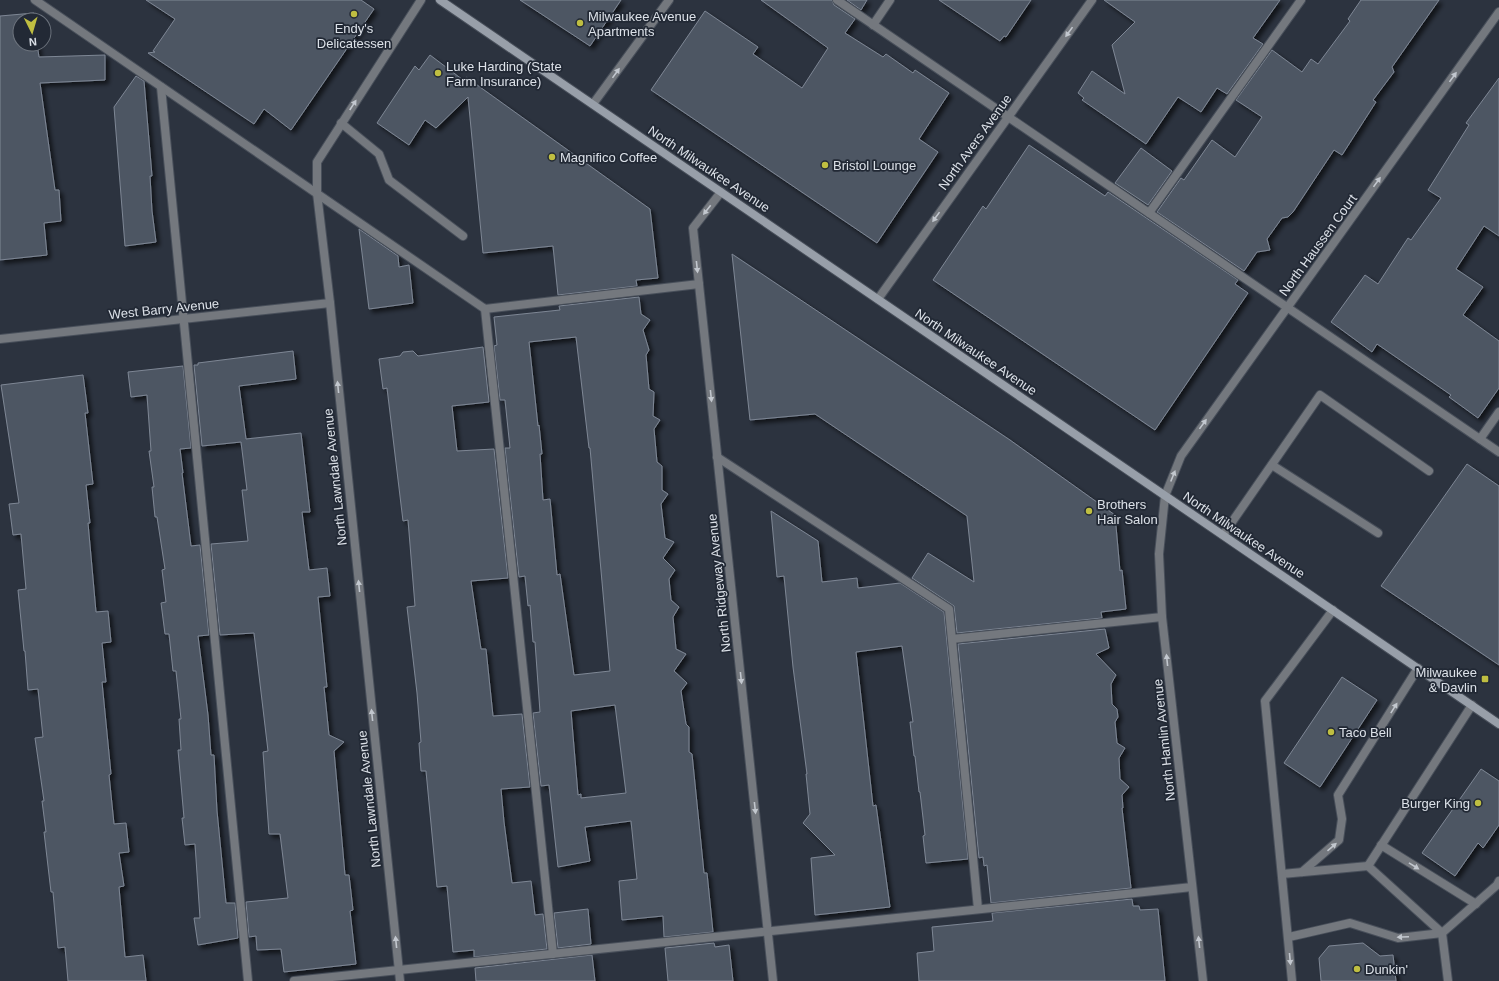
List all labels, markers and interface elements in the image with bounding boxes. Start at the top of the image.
marker: Endy's Delicatessen [349,9,359,19]
place label: Milwaukee Avenue Apartments [588,9,696,39]
north arrow [12,12,52,52]
marker: Milwaukee Avenue Apartments [575,18,585,28]
place label: Endy's Delicatessen [317,21,391,51]
one-way arrow [1065,26,1073,37]
text: N [28,36,37,48]
place label: Luke Harding (State Farm Insurance) [446,59,562,89]
marker: Luke Harding (State Farm Insurance) [433,68,443,78]
one-way arrow [612,68,620,78]
one-way arrow [1449,71,1457,82]
street label: North Avers Avenue [935,91,1015,193]
one-way arrow [349,100,356,111]
street label: North Milwaukee Avenue [645,123,773,215]
place label: Magnifico Coffee [560,150,657,165]
marker: Magnifico Coffee [547,152,557,162]
place label: Bristol Lounge [833,158,916,173]
marker: Bristol Lounge [820,160,830,170]
one-way arrow [1373,177,1381,188]
street label: North Haussen Court [1276,191,1360,299]
one-way arrow [702,204,711,215]
one-way arrow [932,212,940,222]
one-way arrow [694,261,700,273]
street label: West Barry Avenue [108,296,220,322]
street label: North Milwaukee Avenue [912,306,1040,398]
one-way arrow [335,381,342,393]
one-way arrow [707,390,714,402]
street label: North Lawndale Avenue [320,408,350,546]
one-way arrow [1199,419,1208,430]
one-way arrow [1170,469,1176,481]
street label: North Milwaukee Avenue [1180,489,1308,581]
place label: Brothers Hair Salon [1097,497,1158,527]
marker: Brothers Hair Salon [1084,506,1094,516]
street label: North Ridgeway Avenue [704,513,734,653]
one-way arrow [356,580,362,592]
one-way arrow [1164,654,1170,666]
place label: Milwaukee & Davlin [1416,665,1477,695]
one-way arrow [738,672,744,684]
marker: Milwaukee & Davlin [1480,674,1490,684]
street label: North Hamlin Avenue [1150,678,1178,802]
one-way arrow [1390,702,1397,714]
one-way arrow [369,709,376,721]
place label: Taco Bell [1339,725,1392,740]
marker: Taco Bell [1326,727,1336,737]
street label: North Lawndale Avenue [354,730,384,868]
place label: Burger King [1401,796,1470,811]
marker: Burger King [1473,798,1483,808]
one-way arrow [751,802,758,814]
one-way arrow [1327,842,1337,851]
one-way arrow [1408,862,1420,869]
one-way arrow [1397,933,1410,940]
one-way arrow [392,936,399,948]
one-way arrow [1195,936,1202,948]
one-way arrow [1287,953,1294,965]
place label: Dunkin' [1365,962,1408,977]
marker: Dunkin' [1352,964,1362,974]

